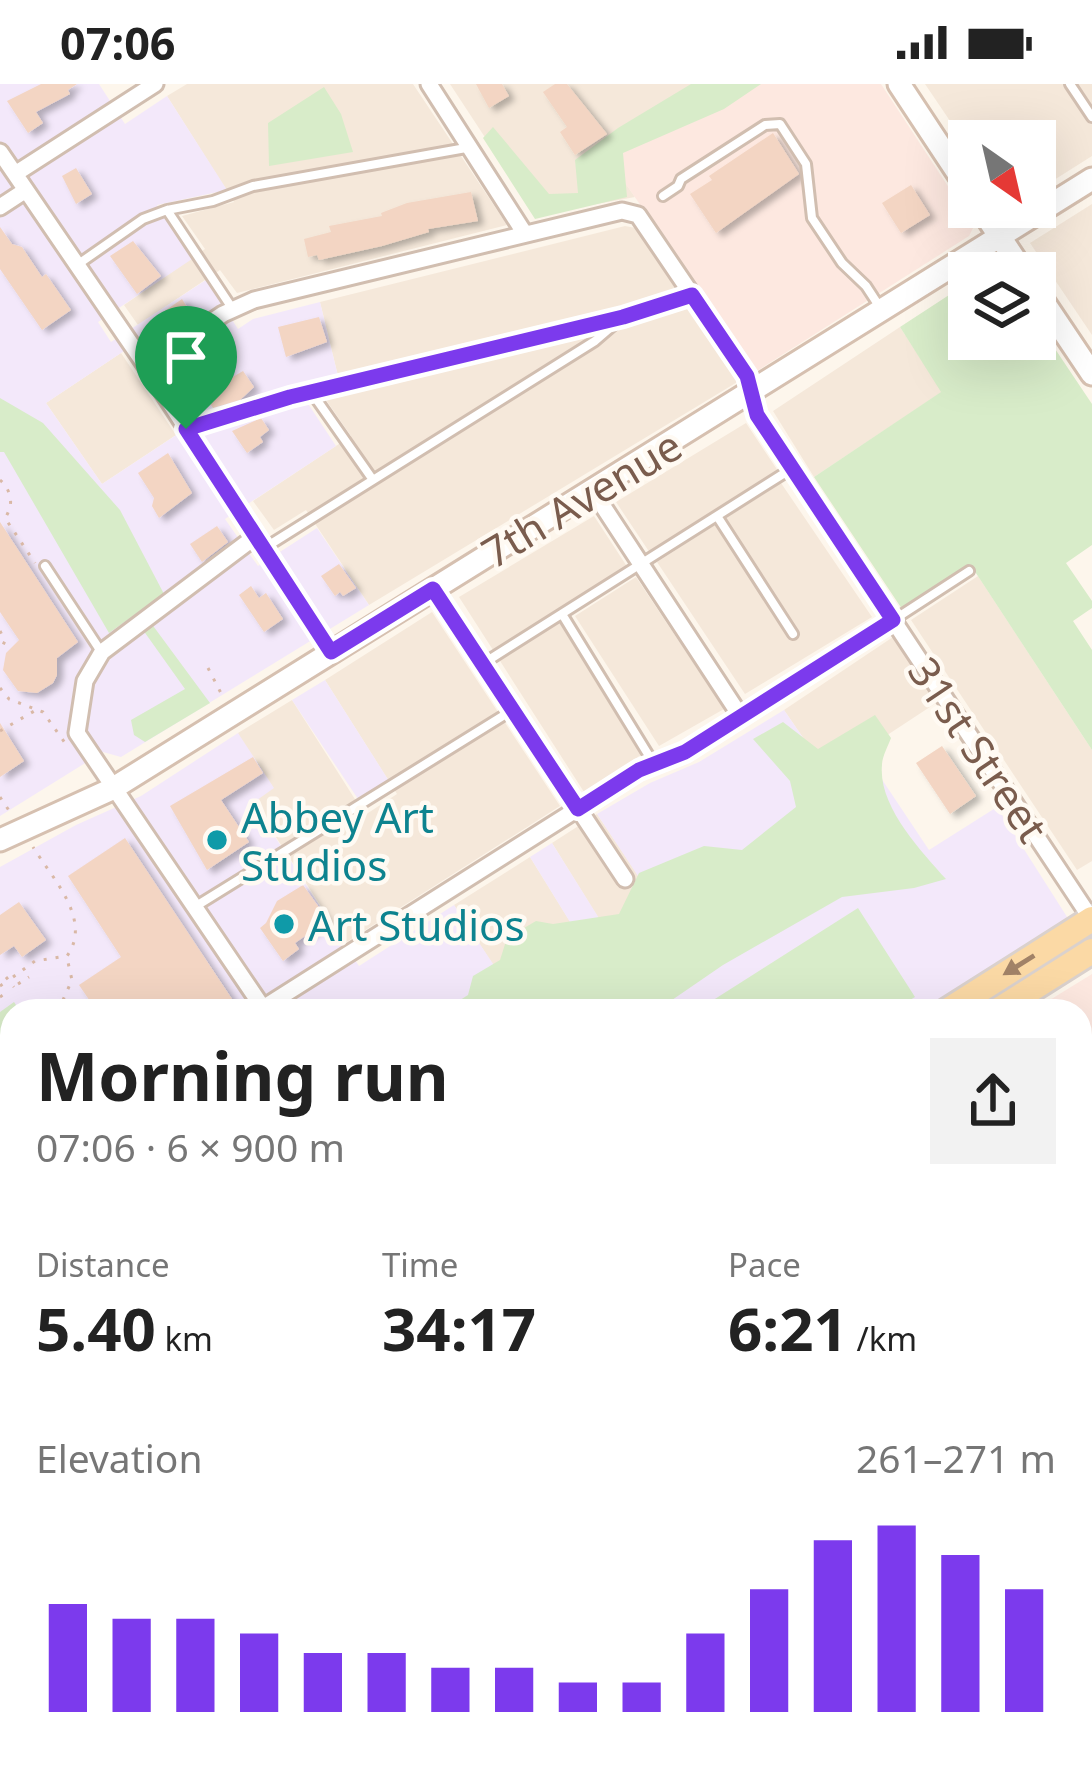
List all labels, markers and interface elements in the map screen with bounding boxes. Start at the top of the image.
text: 07:06 [60,12,176,73]
north arrow [948,120,1056,228]
map controls [948,120,1056,360]
button: layers [948,252,1056,360]
pin [135,306,237,429]
icon: arrive [153,324,219,390]
street label: 7th Avenue [471,416,691,580]
street label: 31st Street [896,645,1062,853]
place label: Abbey Art Studios [241,788,434,893]
marker: Abbey Art Studios [204,827,230,853]
place label: Art Studios [308,896,525,953]
marker: Art Studios [271,911,297,937]
one-way arrow [1003,953,1036,975]
text: Morning run [36,1030,449,1120]
button: share [930,1038,1056,1164]
text: 07:06 · 6 × 900 m [36,1120,345,1173]
text: Distance [36,1242,170,1287]
text: Time [382,1242,458,1287]
text: Pace [728,1242,801,1287]
text: 5.40 [36,1287,156,1369]
text: 34:17 [382,1287,536,1369]
text: 6:21 [728,1287,848,1369]
text: km [156,1316,213,1361]
text: /km [848,1316,917,1361]
text: Elevation [36,1431,203,1484]
text: 261–271 m [856,1431,1056,1484]

